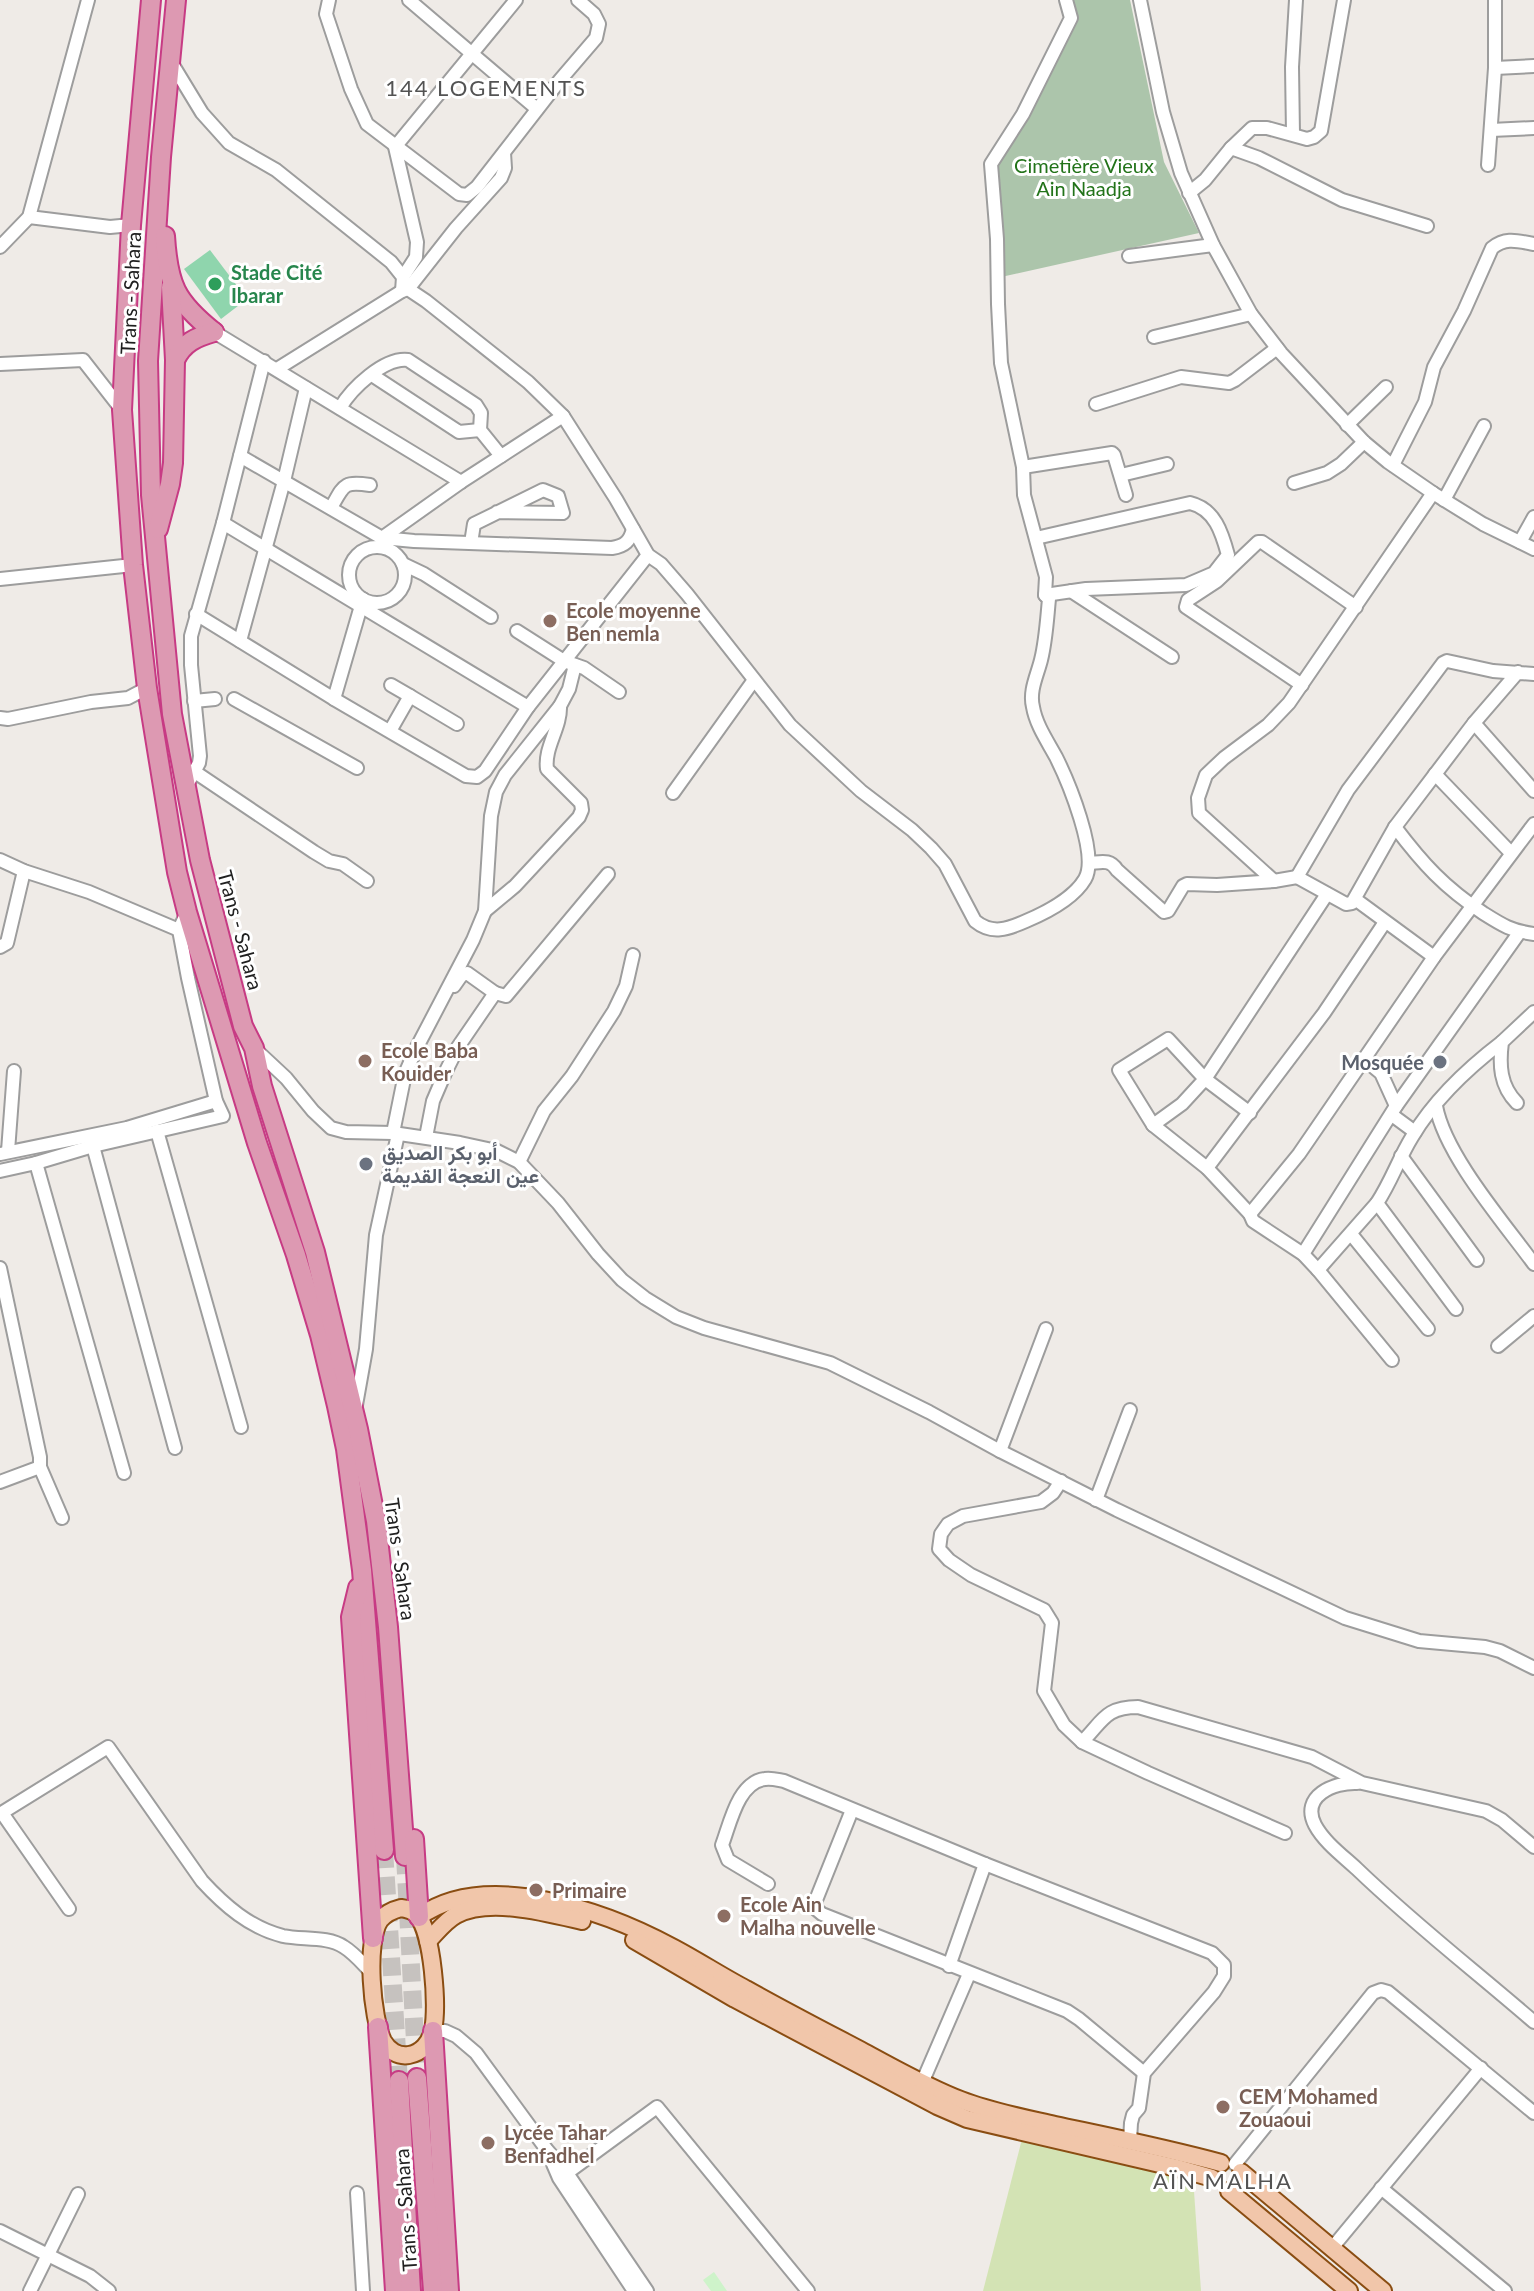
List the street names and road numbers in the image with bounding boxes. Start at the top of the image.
street label: Trans - Sahara [115,231,145,355]
street label: Trans - Sahara [213,867,269,993]
street label: Trans - Sahara [381,1496,421,1622]
street label: Trans - Sahara [389,2148,421,2272]

